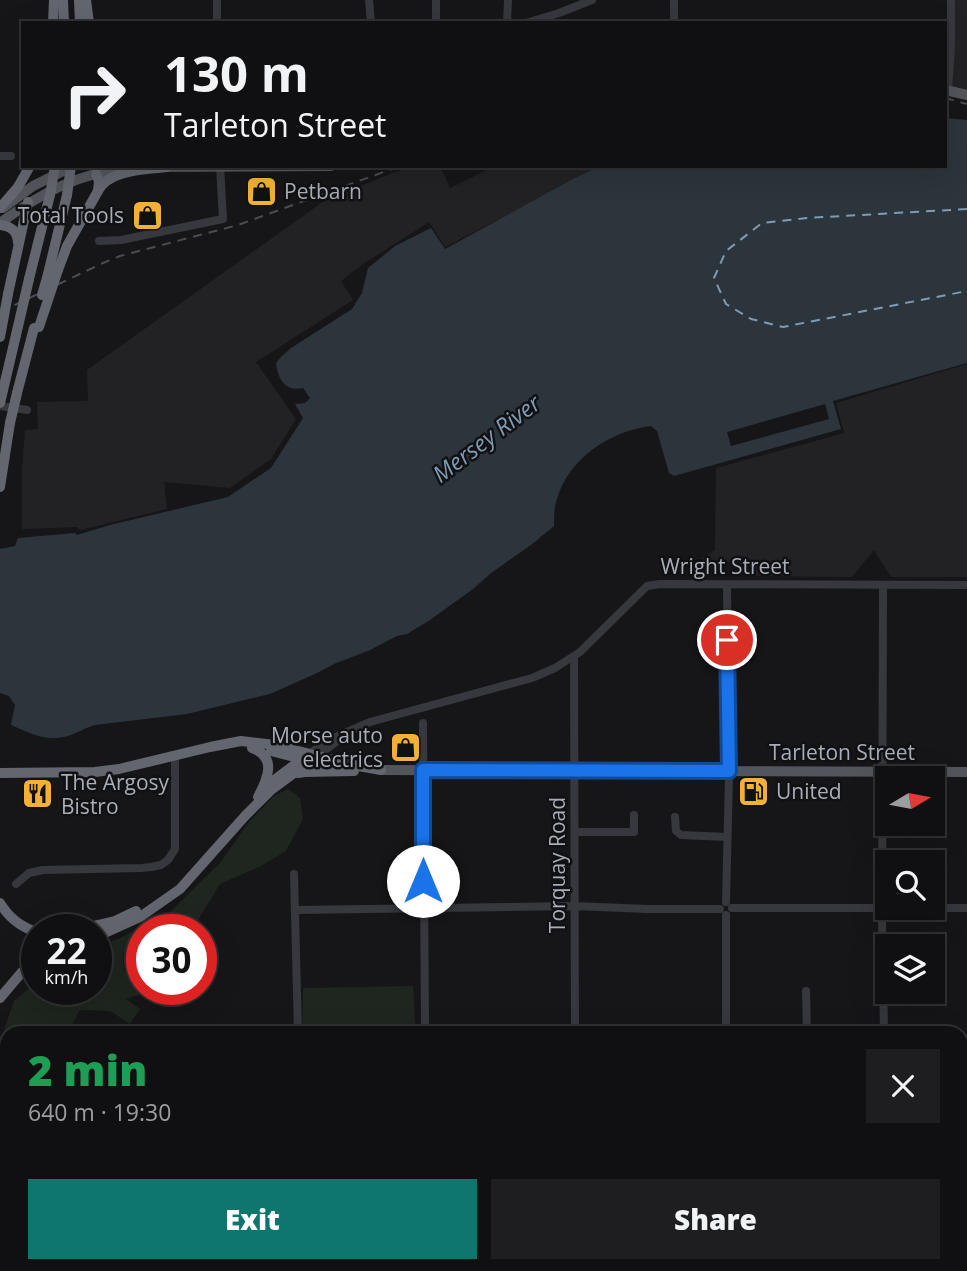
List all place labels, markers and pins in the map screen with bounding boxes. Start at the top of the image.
shop icon: Petbarn [244,174,278,208]
place label: Petbarn [284,177,362,205]
shop icon: Total Tools [130,198,164,232]
place label: Total Tools [18,201,124,229]
pin [697,610,757,670]
place label: Morse auto electrics [271,721,383,773]
shop icon: Morse auto electrics [389,730,423,764]
place label: The Argosy Bistro [61,768,170,820]
fuel station icon: United [736,774,770,808]
restaurant icon: The Argosy Bistro [21,777,55,811]
place label: United [776,777,842,805]

